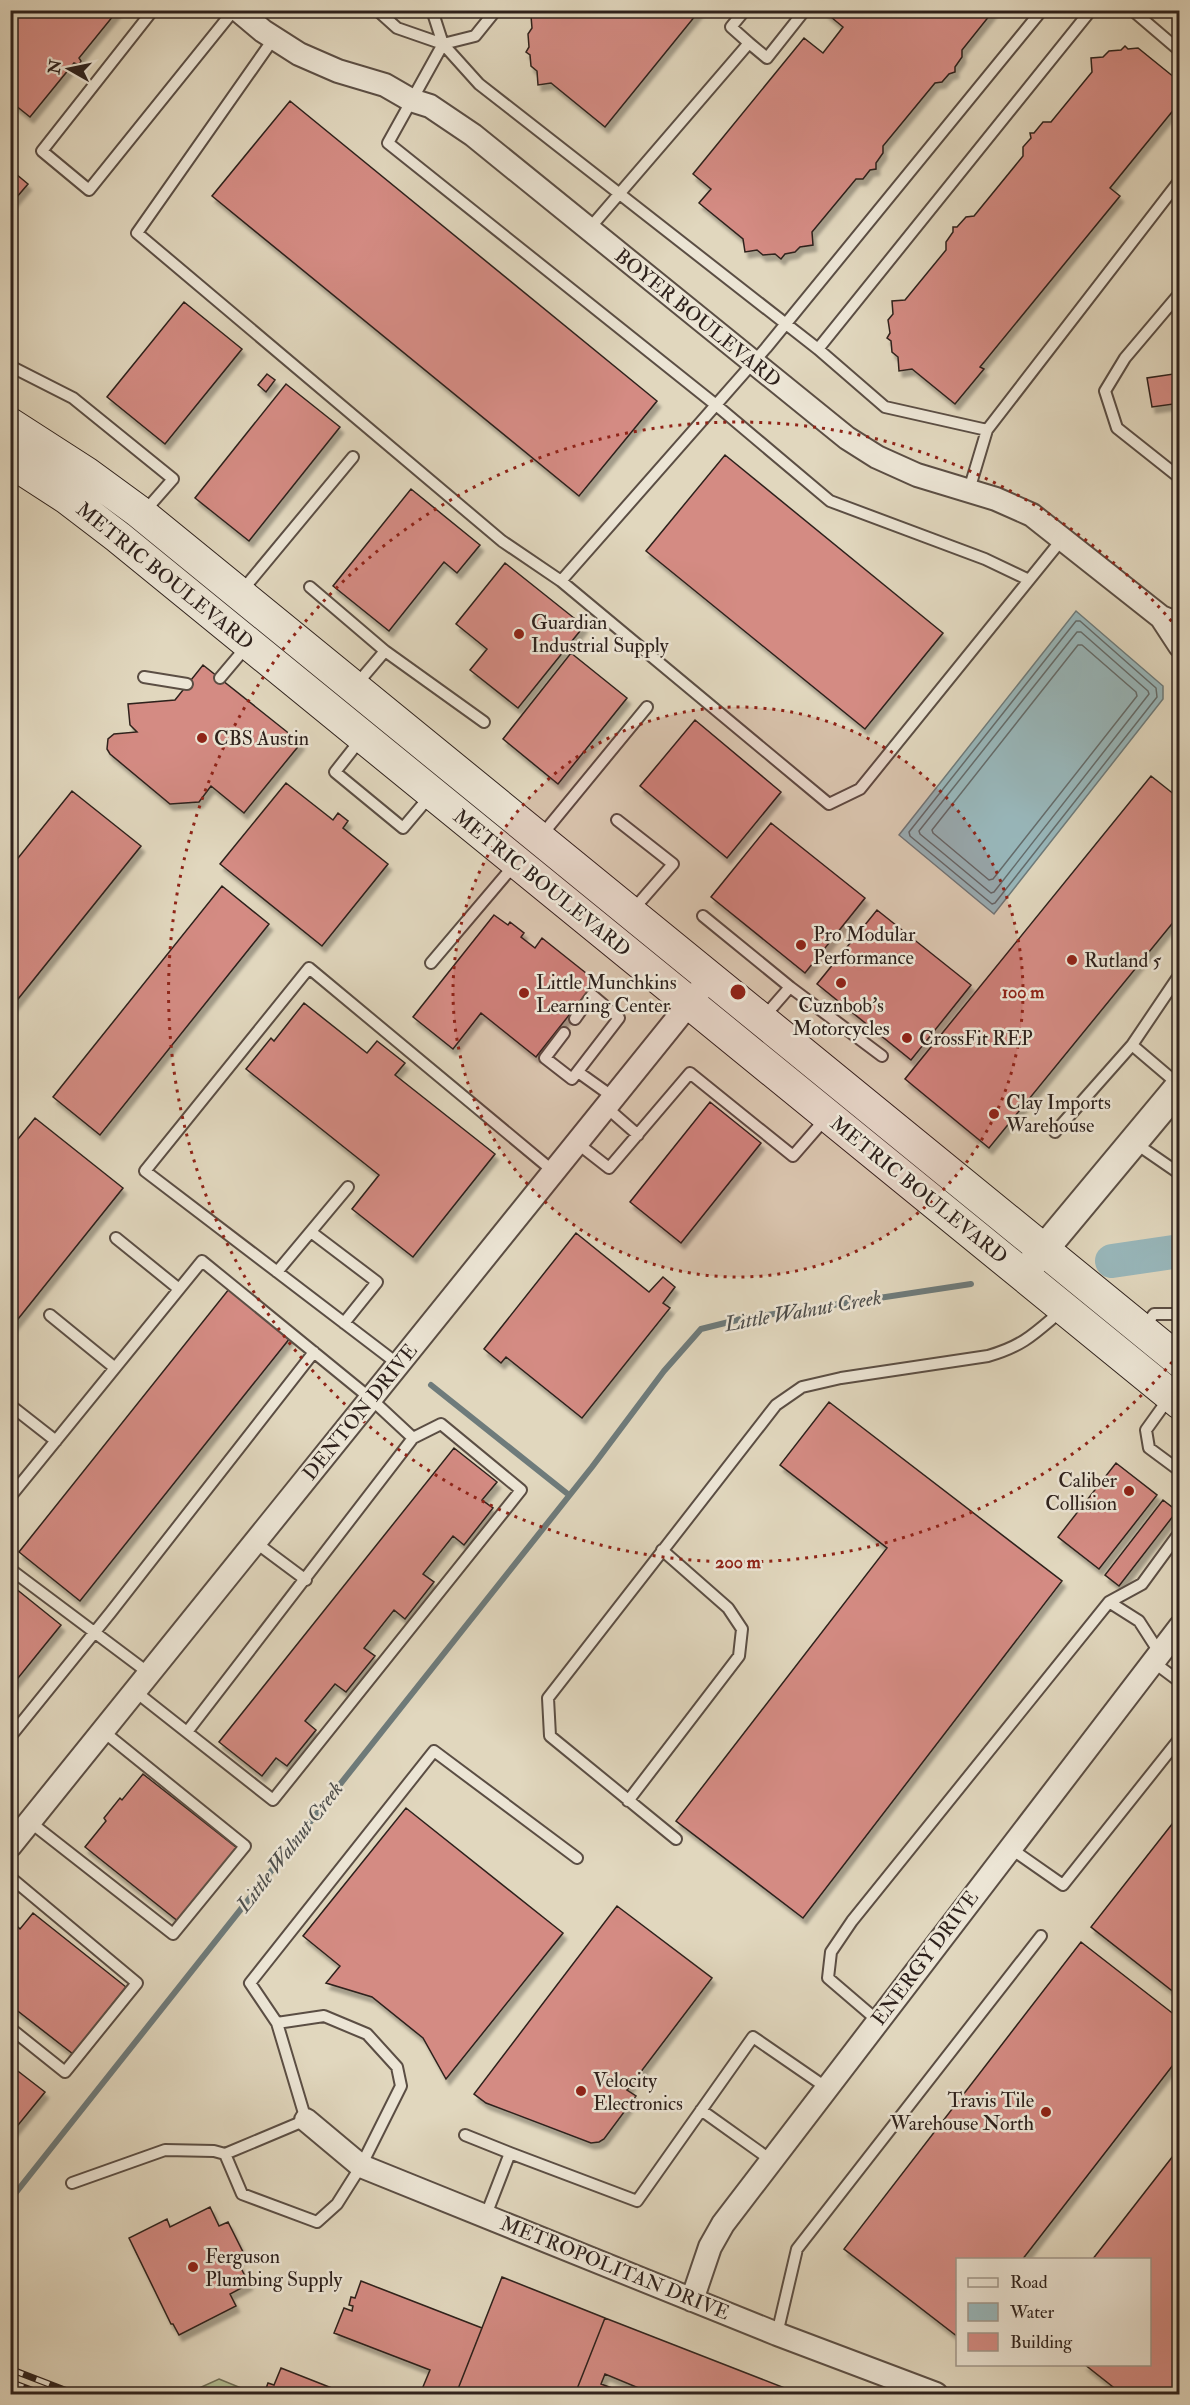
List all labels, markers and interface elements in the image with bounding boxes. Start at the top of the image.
north arrow [39,39,99,99]
text: N [44,58,66,76]
street label: BOYER BOULEVARD [610,243,786,393]
street label: METRIC BOULEVARD [71,497,259,655]
place label: Guardian Industrial Supply [531,610,670,659]
marker: Guardian Industrial Supply [512,627,526,641]
place label: CBS Austin [214,726,309,751]
marker: CBS Austin [195,731,209,745]
street label: METRIC BOULEVARD [448,804,636,962]
place label: Pro Modular Performance [813,922,916,970]
marker: Pro Modular Performance [794,938,808,952]
place label: Rutland 5 [1084,948,1162,973]
marker: Rutland 5 [1065,953,1079,967]
place label: Little Munchkins Learning Center [536,970,677,1018]
marker: Cuznbob's Motorcycles [834,976,848,990]
text: 100 m [1002,981,1045,1004]
centre of rings [728,982,748,1002]
marker: Little Munchkins Learning Center [517,986,531,1000]
place label: Cuznbob's Motorcycles [792,993,890,1041]
place label: CrossFit REP [919,1026,1033,1051]
marker: CrossFit REP [900,1031,914,1045]
place label: Clay Imports Warehouse [1005,1090,1111,1138]
marker: Clay Imports Warehouse [987,1107,1001,1121]
street label: METRIC BOULEVARD [825,1111,1013,1269]
water label: Little Walnut Creek [722,1284,883,1338]
street label: DENTON DRIVE [297,1339,423,1485]
place label: Caliber Collision [1045,1468,1118,1516]
marker: Caliber Collision [1122,1484,1136,1498]
text: 200 m [715,1551,762,1574]
water label: Little Walnut Creek [230,1776,349,1919]
street label: ENERGY DRIVE [866,1886,984,2030]
place label: Velocity Electronics [593,2068,683,2116]
marker: Velocity Electronics [574,2084,588,2098]
place label: Travis Tile Warehouse North [889,2088,1034,2136]
marker: Travis Tile Warehouse North [1039,2105,1053,2119]
street label: METROPOLITAN DRIVE [497,2211,733,2325]
place label: Ferguson Plumbing Supply [205,2244,343,2293]
legend [956,2258,1151,2366]
marker: Ferguson Plumbing Supply [186,2260,200,2274]
text: Road [1010,2271,1048,2294]
text: Water [1009,2301,1054,2324]
text: Building [1010,2331,1073,2354]

